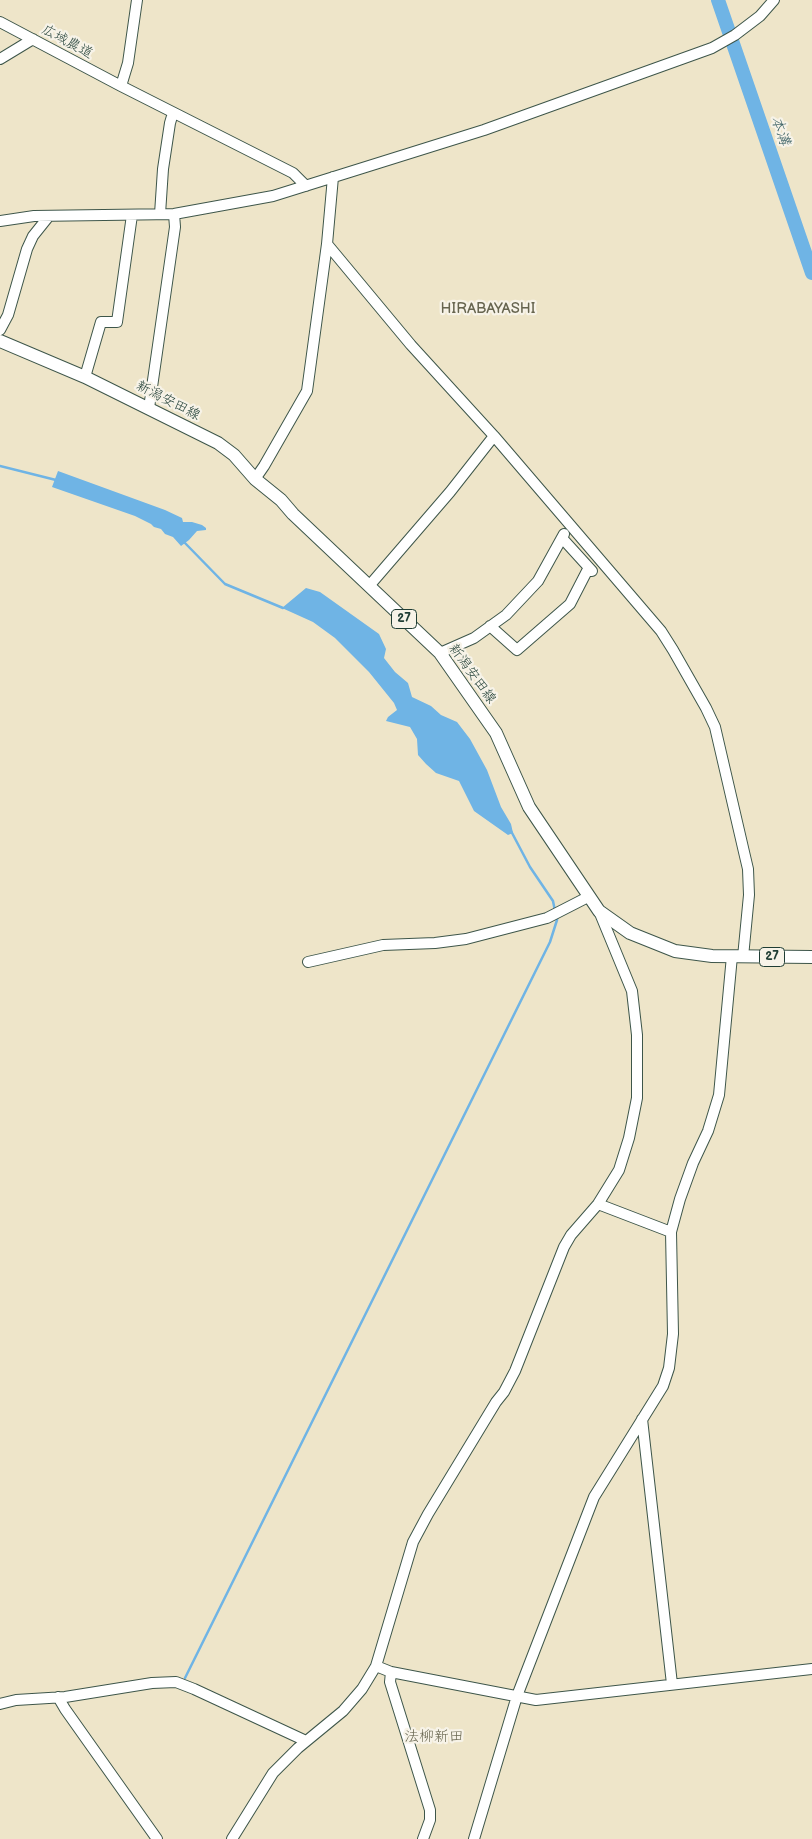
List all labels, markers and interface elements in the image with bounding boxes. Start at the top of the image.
street label: 広域農道 [38,21,96,63]
water label: 本溝 [767,114,793,148]
district label: HIRABAYASHI [434,300,542,318]
street label: 新潟安田線 [133,378,203,424]
road number: 27 [392,610,416,628]
street label: 新潟安田線 [445,641,499,707]
road number: 27 [760,948,784,966]
district label: 法柳新田 [404,1728,464,1746]

